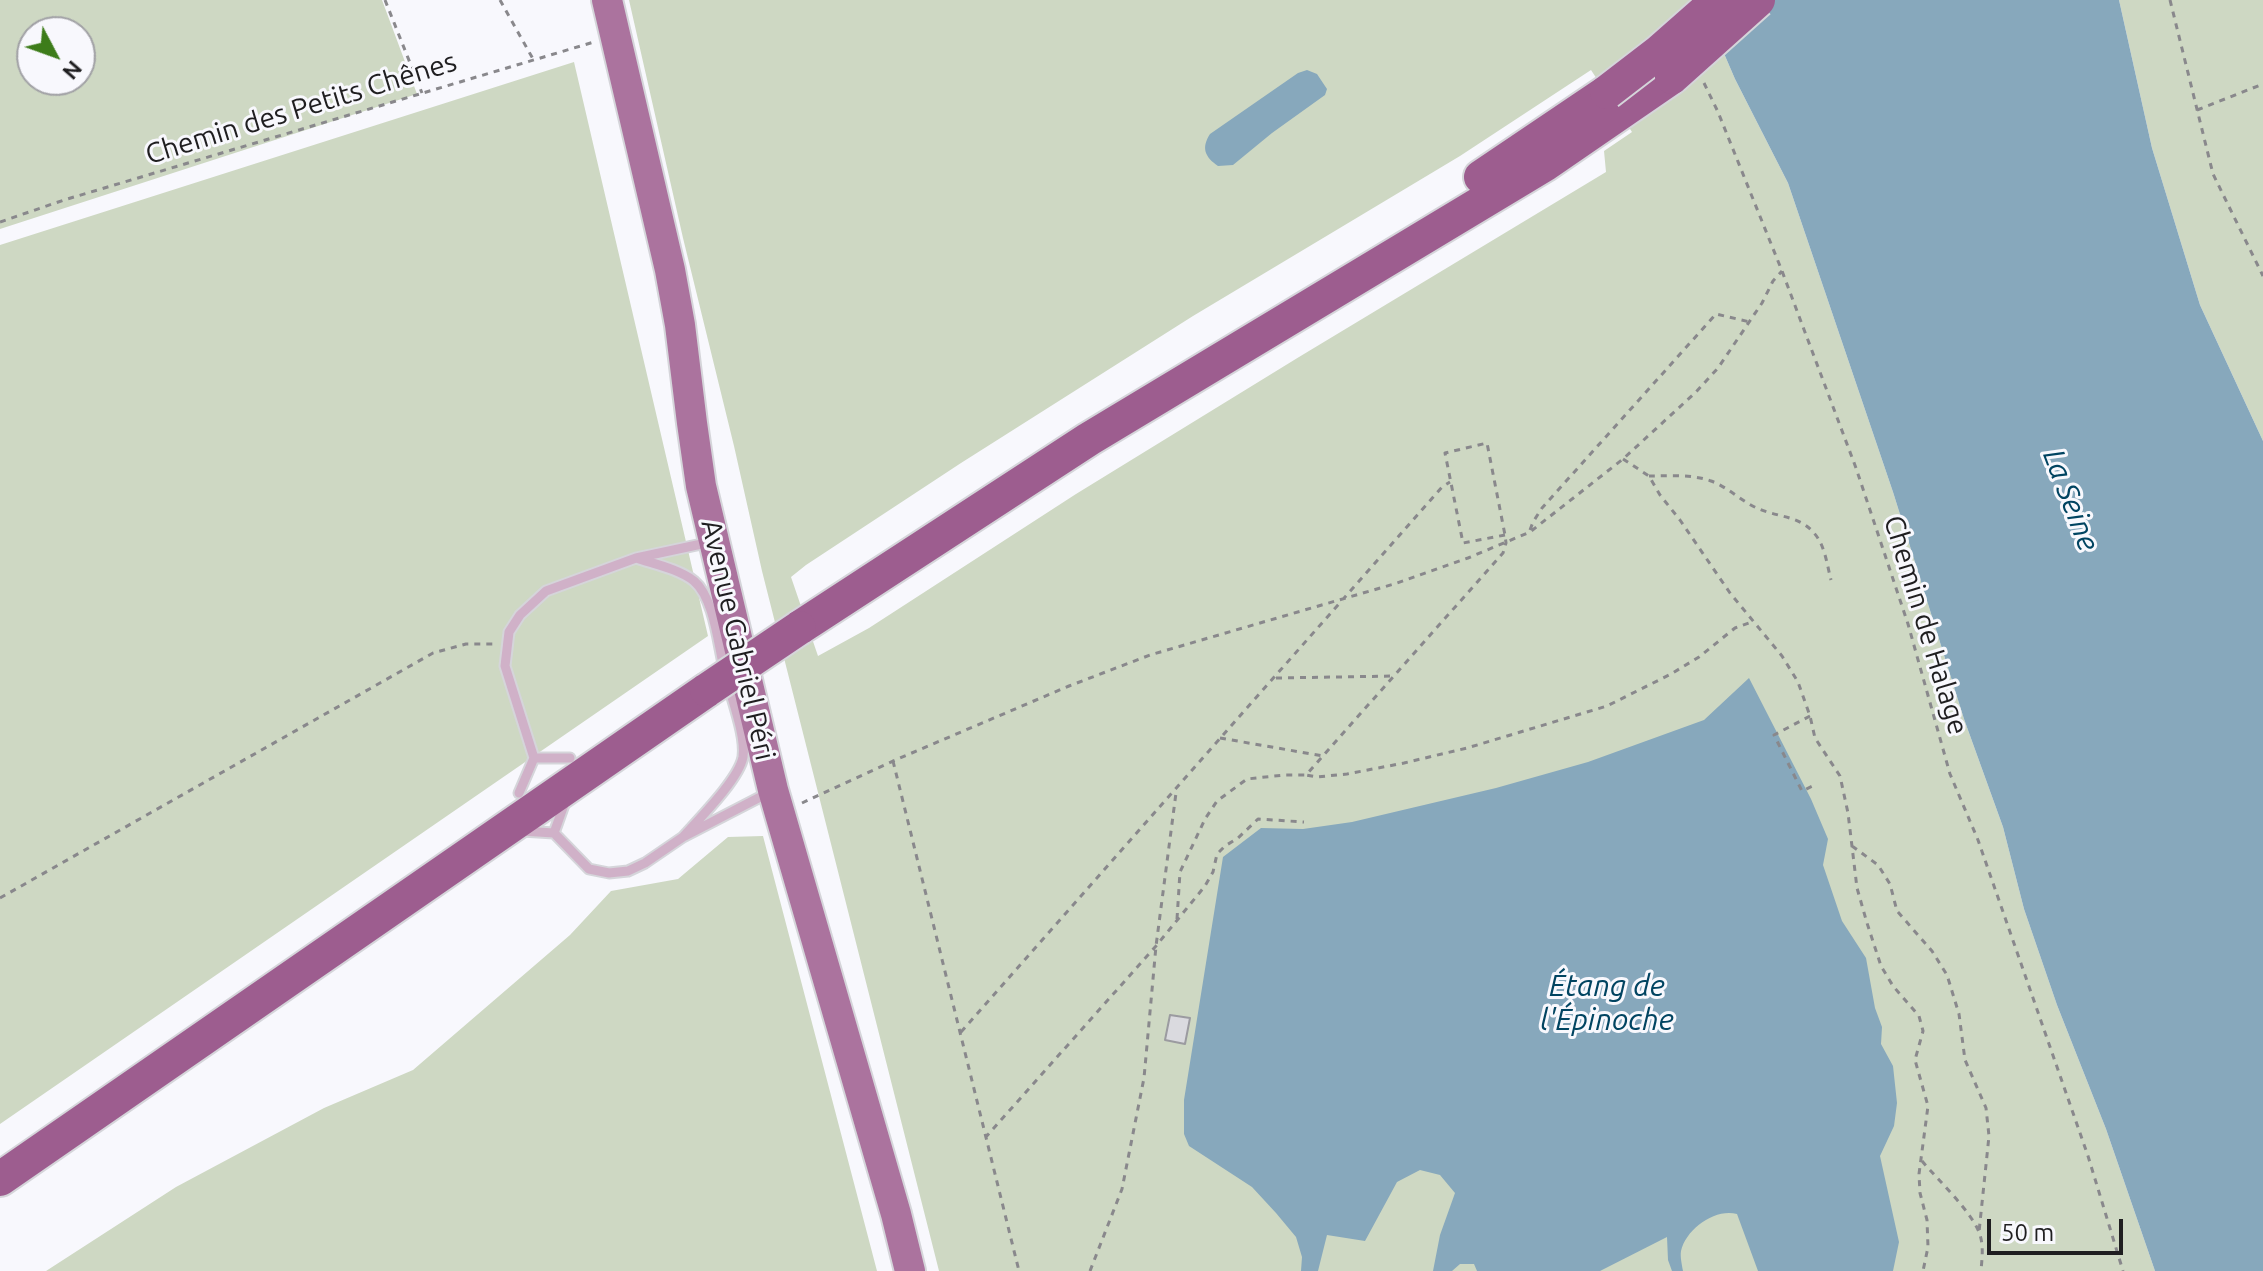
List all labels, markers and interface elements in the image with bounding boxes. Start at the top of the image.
north arrow [16,16,96,96]
street label: Chemin des Petits Chênes [141,45,461,171]
text: N [58,56,88,85]
water label: La Seine [2035,444,2107,556]
street label: Chemin de Halage [1877,511,1975,739]
street label: Avenue Gabriel Péri [694,516,782,764]
water label: Étang de l'Épinoche [1540,968,1674,1038]
scale bar [1991,1203,2127,1253]
text: 50 m [2001,1219,2054,1246]

